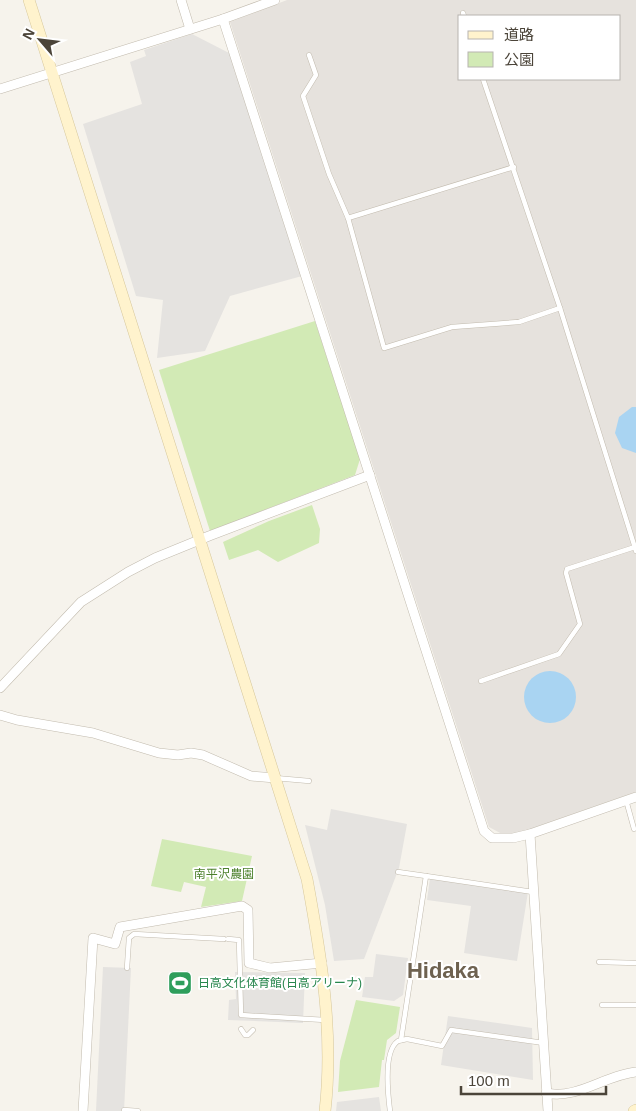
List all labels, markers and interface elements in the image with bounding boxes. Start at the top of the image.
north arrow [15,15,65,65]
legend [458,15,621,80]
text: N [19,26,38,42]
text: 道路 [504,26,534,43]
text: 公園 [504,51,534,68]
park label: 南平沢農園 [194,867,254,881]
district label: Hidaka [407,958,480,983]
sports icon: 日高文化体育館(日高アリーナ) [167,970,193,996]
place label: 日高文化体育館(日高アリーナ) [198,976,362,990]
scale bar [461,1064,606,1096]
text: 100 m [468,1072,510,1089]

